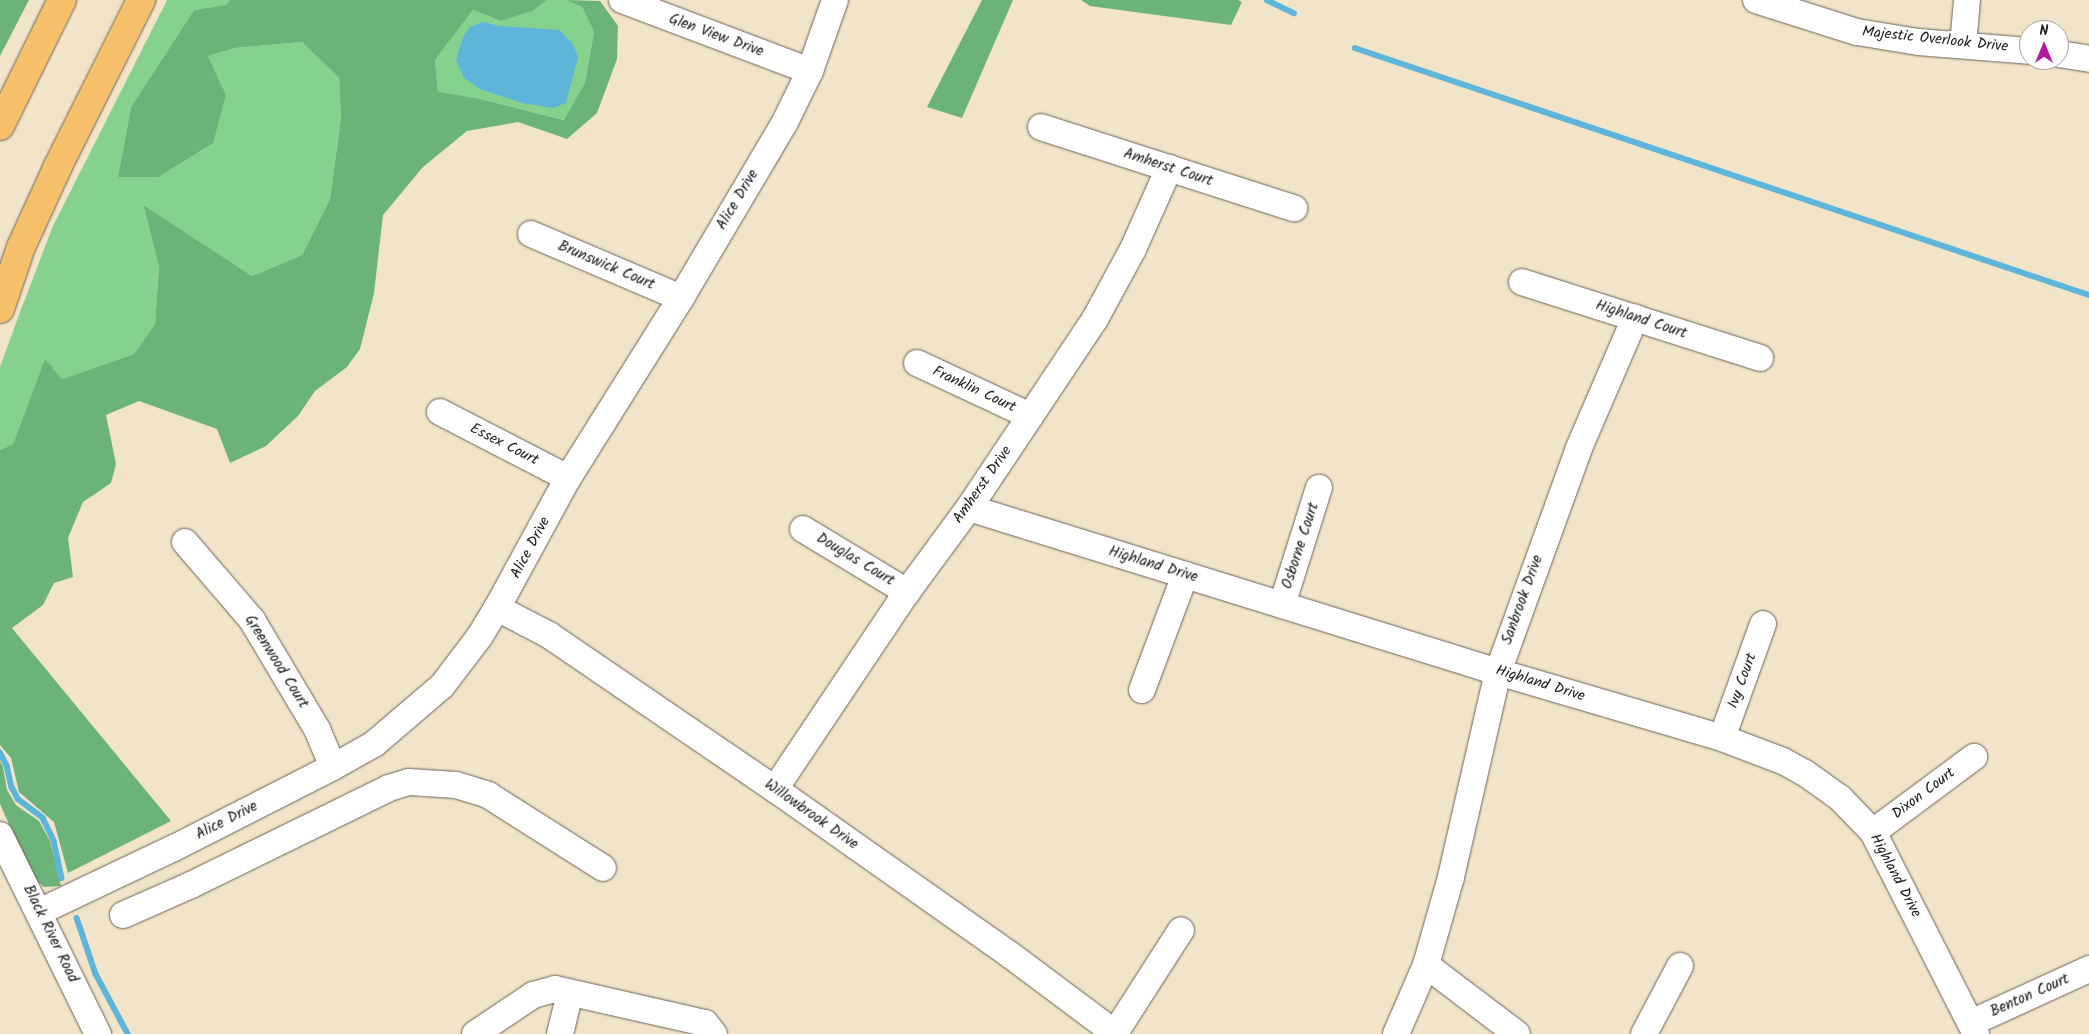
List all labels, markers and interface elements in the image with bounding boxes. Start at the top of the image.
street label: Glen View Drive [666,11,766,61]
north arrow [2019,20,2069,70]
text: N [2040,20,2048,42]
street label: Majestic Overlook Drive [1861,23,2009,57]
street label: Amherst Court [1121,145,1215,191]
street label: Alice Drive [713,167,763,233]
street label: Brunswick Court [555,238,657,294]
street label: Highland Court [1593,297,1689,343]
street label: Franklin Court [929,363,1019,417]
street label: Essex Court [467,420,541,470]
street label: Amherst Drive [950,443,1016,527]
street label: Osborne Court [1279,501,1323,591]
street label: Alice Drive [507,514,555,582]
street label: Douglas Court [813,530,897,590]
street label: Highland Drive [1106,543,1200,587]
street label: Sanbrook Drive [1499,553,1547,647]
street label: Greenwood Court [240,612,312,712]
street label: Ivy Court [1725,651,1761,711]
street label: Highland Drive [1493,662,1587,706]
street label: Dixon Court [1889,764,1959,824]
street label: Willowbrook Drive [761,776,861,854]
street label: Alice Drive [193,798,261,844]
street label: Highland Drive [1865,831,1925,921]
street label: Black River Road [19,882,81,986]
street label: Benton Court [1988,971,2072,1021]

